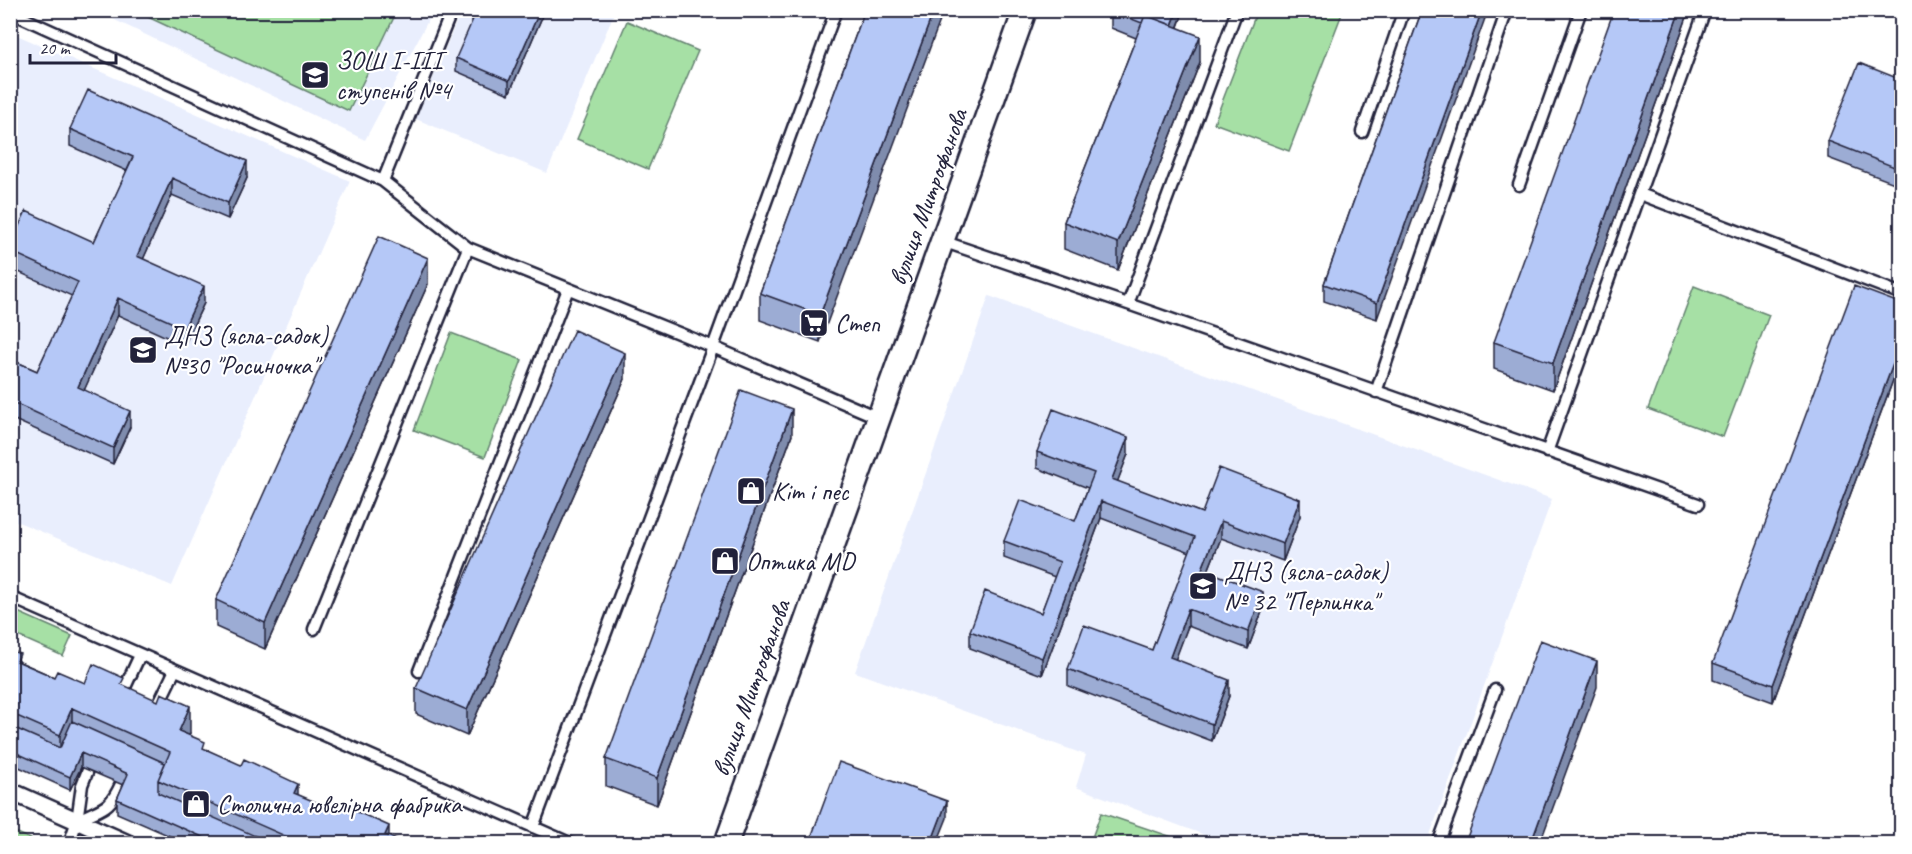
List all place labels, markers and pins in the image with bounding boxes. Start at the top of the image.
place label: ЗОШ І-ІІІ ступенів №4 [336,44,453,107]
school or university icon: ЗОШ І-ІІІ ступенів №4 [299,59,331,91]
supermarket icon: Степ [798,307,830,339]
place label: Степ [835,307,880,340]
place label: ДНЗ (ясла-садок) №30 "Росиночка" [164,319,329,382]
school or university icon: ДНЗ (ясла-садок) №30 "Росиночка" [127,334,159,366]
shop icon: Кіт і пес [735,475,767,507]
place label: Кіт і пес [772,475,849,508]
shop icon: Оптика MD [709,545,741,577]
place label: Оптика MD [746,545,856,578]
place label: ДНЗ (ясла-садок) № 32 "Перлинка" [1224,555,1389,618]
school or university icon: ДНЗ (ясла-садок) № 32 "Перлинка" [1187,570,1219,602]
shop icon: Столична ювелірна фабрика [180,788,212,820]
place label: Столична ювелірна фабрика [217,788,463,821]

